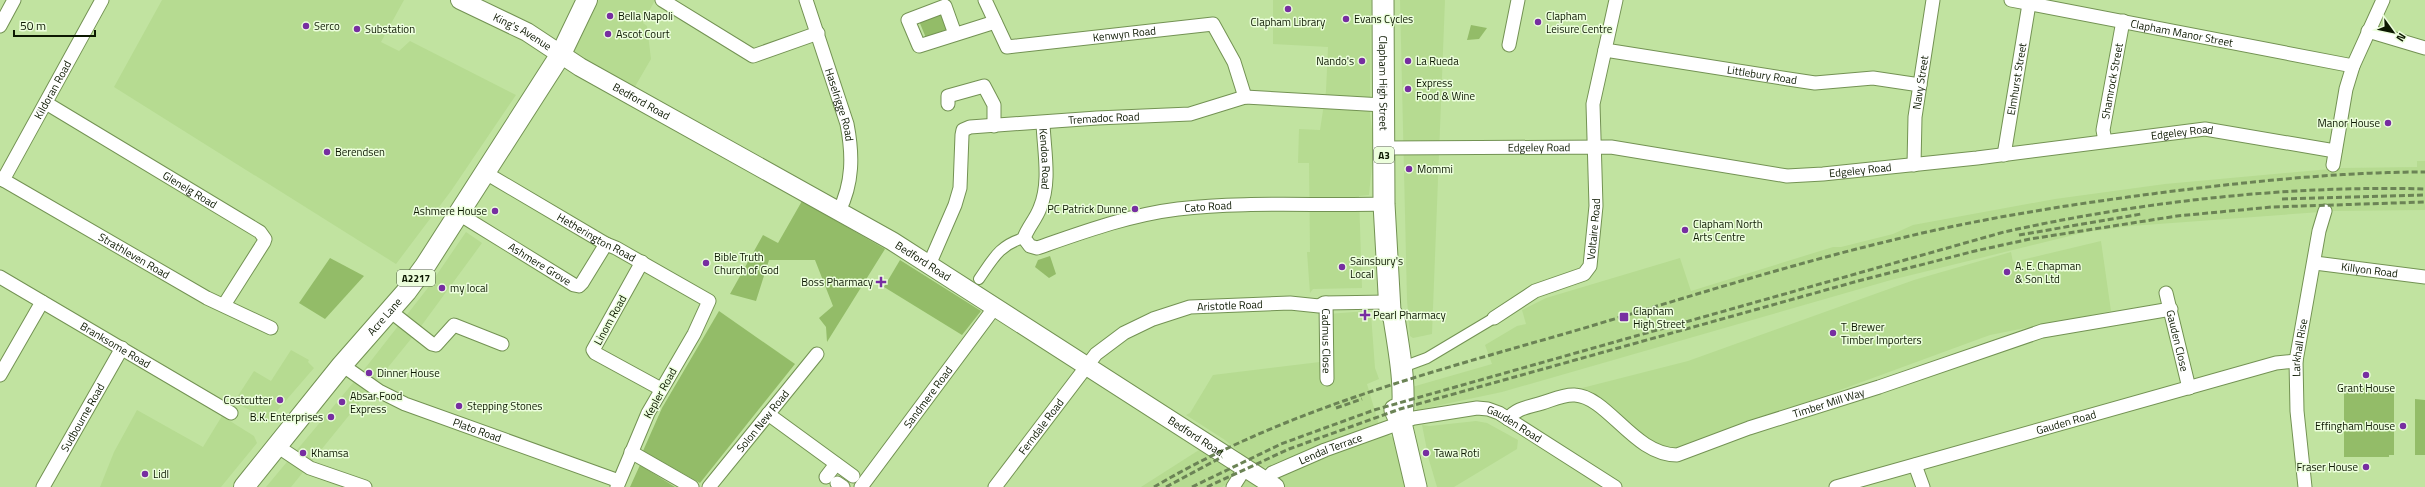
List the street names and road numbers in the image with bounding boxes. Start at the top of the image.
street label: King's Avenue [491,9,555,54]
street label: Clapham Manor Street [2129,15,2235,51]
street label: Kenwyn Road [1092,22,1157,45]
street label: Clapham High Street [1375,35,1392,131]
street label: Elmhurst Street [2003,41,2030,116]
street label: Shamrock Street [2097,42,2127,120]
street label: Navy Street [1908,54,1932,111]
street label: Kildoran Road [30,58,75,122]
street label: Littlebury Road [1726,61,1798,88]
street label: Haselrigge Road [821,66,858,142]
street label: Bedford Road [610,79,673,124]
street label: Tremadoc Road [1068,108,1140,128]
street label: Edgeley Road [2150,121,2215,144]
street label: Kendoa Road [1035,128,1054,190]
street label: Edgeley Road [1508,139,1571,155]
road number: A3 [1374,147,1394,163]
street label: Edgeley Road [1828,159,1893,181]
street label: Glenelg Road [160,167,220,212]
street label: Cato Road [1184,197,1232,216]
street label: Voltaire Road [1583,198,1604,261]
street label: Hetherington Road [554,209,639,266]
street label: Strathleven Road [96,229,173,283]
street label: Bedford Road [892,237,954,285]
street label: Ashmere Grove [505,238,575,290]
street label: Killyon Road [2340,258,2399,281]
road number: A2217 [397,270,435,286]
street label: Linom Road [590,292,630,348]
street label: Acre Lane [364,294,406,339]
street label: Aristotle Road [1197,296,1263,315]
street label: Cadmus Close [1318,308,1335,374]
street label: Gauden Close [2162,308,2193,374]
street label: Larkhall Rise [2288,317,2311,377]
street label: Branksome Road [77,318,154,372]
street label: Sandmere Road [900,363,956,431]
street label: Kepler Road [640,365,681,421]
street label: Sudbourne Road [57,380,109,455]
street label: Timber Mill Way [1791,384,1867,422]
street label: Solon New Road [732,386,793,456]
street label: Ferndale Road [1014,395,1068,458]
street label: Gauden Road [1485,401,1545,446]
street label: Gauden Road [2034,406,2098,438]
street label: Bedford Road [1165,412,1227,460]
street label: Plato Road [451,414,504,446]
street label: Lendal Terrace [1296,429,1365,468]

